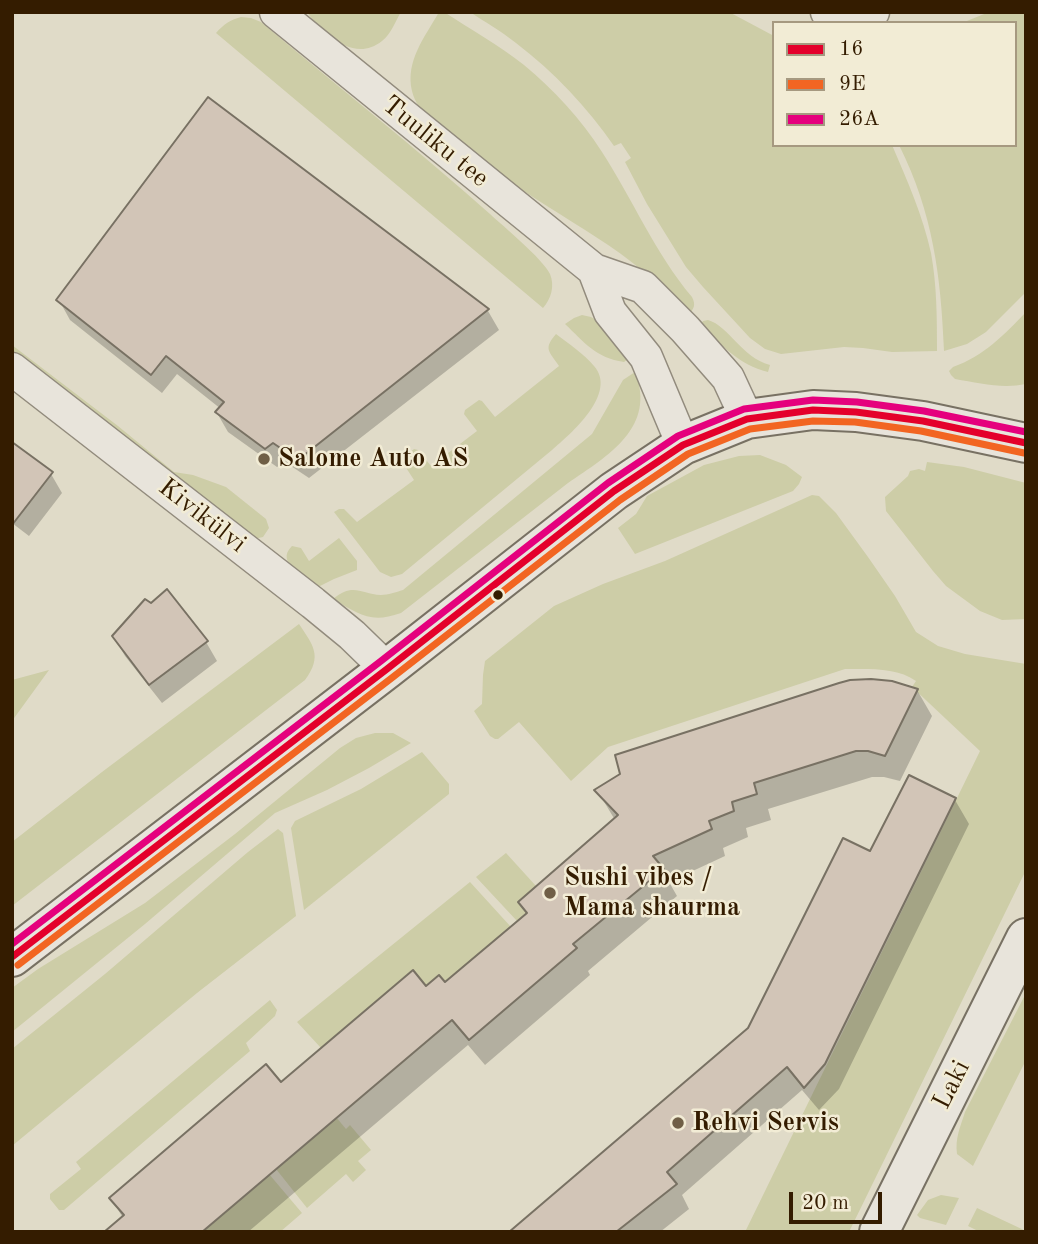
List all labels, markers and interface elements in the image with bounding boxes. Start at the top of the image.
legend [772,21,1017,147]
text: 16 [839,39,863,60]
text: 9E [839,74,866,95]
street label: Tuuliku tee [375,90,495,194]
text: 26A [839,109,879,130]
place label: Salome Auto AS [278,443,468,475]
marker: Salome Auto AS [256,451,272,467]
street label: Kivikülvi [152,472,252,560]
unlabelled marker [491,588,505,602]
place label: Sushi vibes / Mama shaurma [564,862,740,924]
marker: Sushi vibes / Mama shaurma [542,885,558,901]
street label: Laki [927,1055,977,1115]
place label: Rehvi Servis [692,1107,839,1139]
marker: Rehvi Servis [670,1115,686,1131]
scale bar [793,1178,886,1222]
text: 20 m [802,1193,849,1214]

